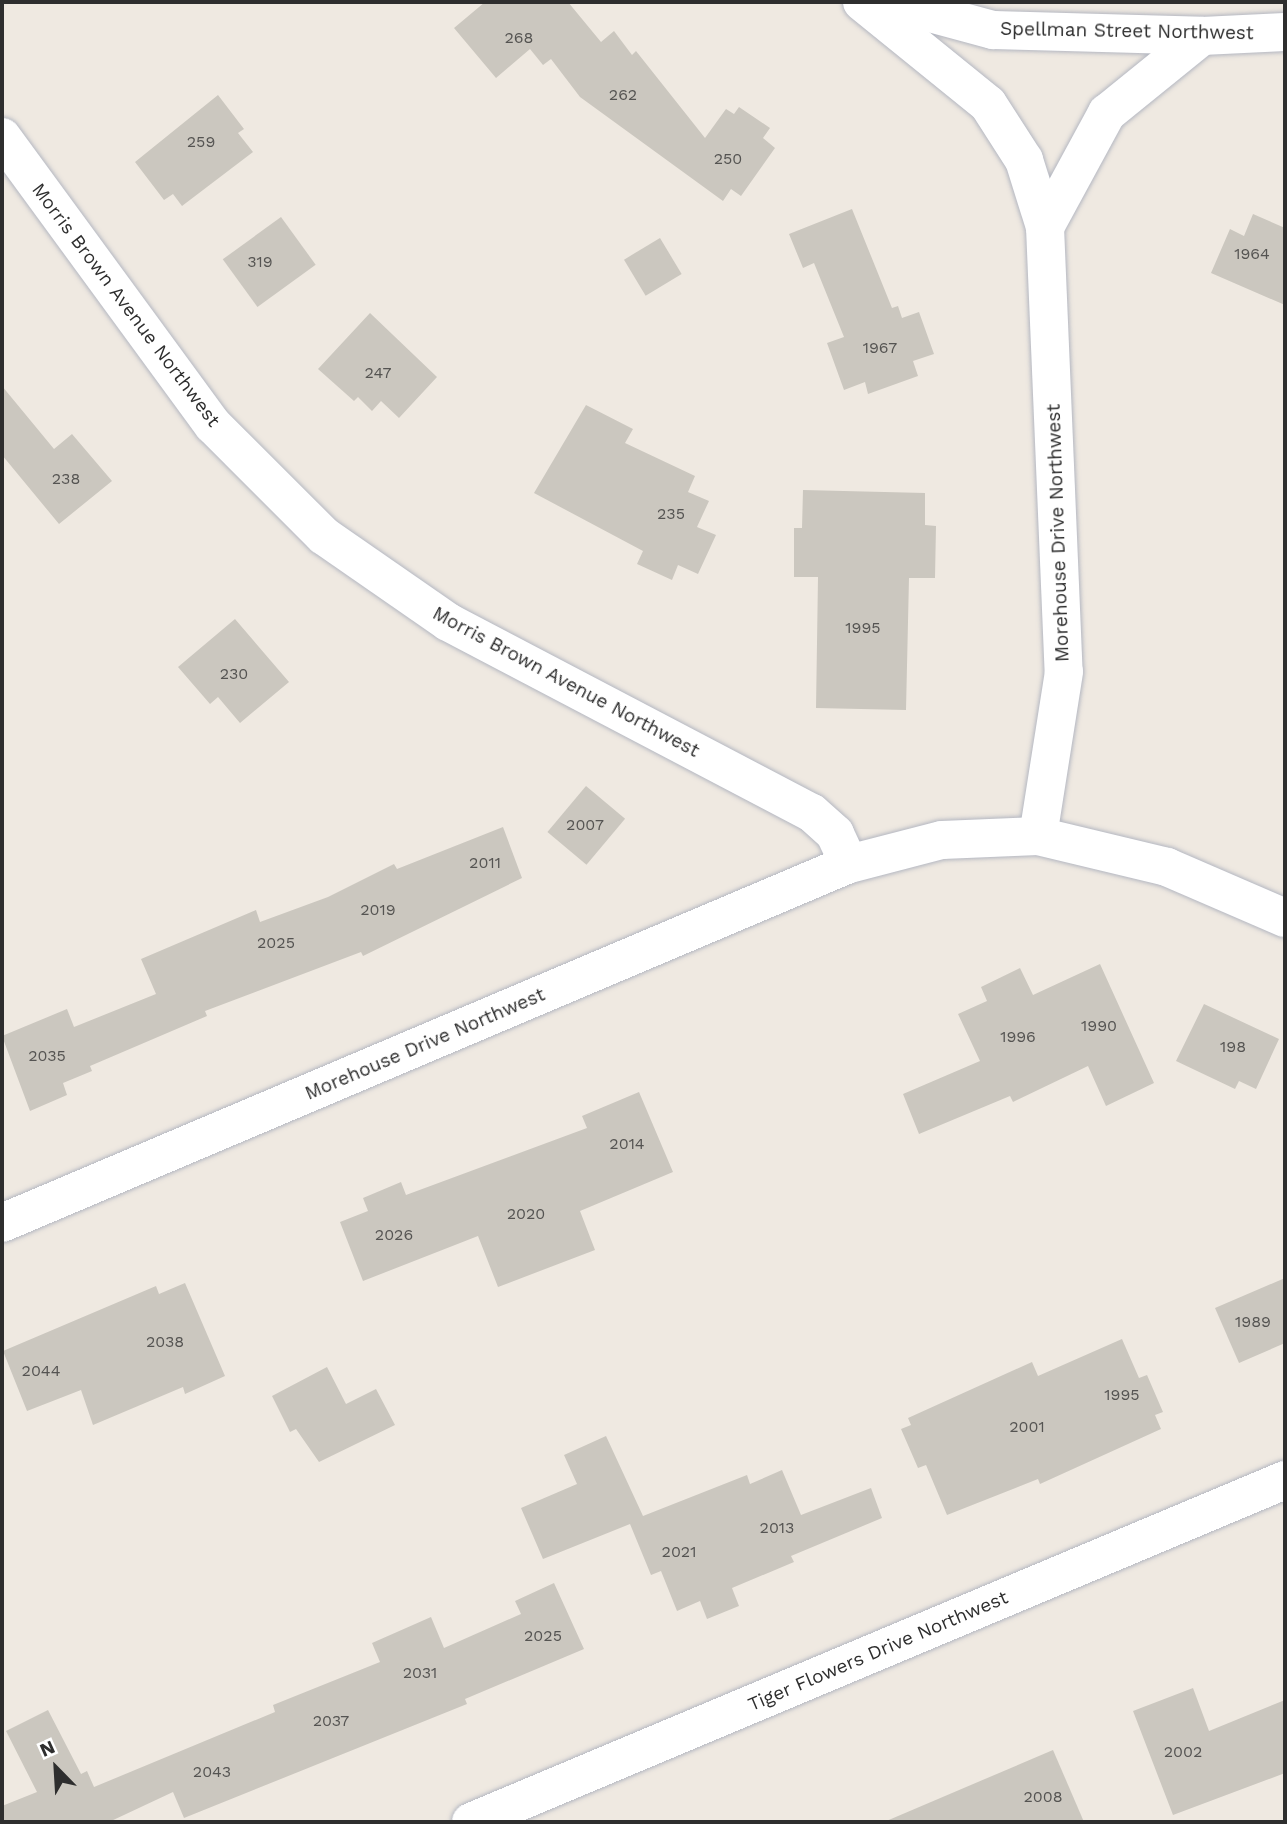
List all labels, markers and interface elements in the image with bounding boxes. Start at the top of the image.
street label: Spellman Street Northwest [1000,17,1254,45]
house number: 268 [505,28,533,48]
house number: 262 [609,85,637,105]
house number: 259 [187,132,215,152]
house number: 250 [714,149,742,169]
street label: Morris Brown Avenue Northwest [27,178,225,432]
house number: 1964 [1234,244,1270,264]
house number: 319 [247,252,273,272]
house number: 1967 [863,338,897,358]
house number: 247 [365,363,391,383]
street label: Morehouse Drive Northwest [1042,403,1074,663]
house number: 238 [52,469,80,489]
house number: 235 [657,504,685,524]
street label: Morris Brown Avenue Northwest [428,602,704,762]
house number: 1995 [845,618,881,638]
house number: 230 [220,664,248,684]
house number: 2007 [566,815,604,835]
house number: 2011 [469,853,501,873]
house number: 2019 [360,900,396,920]
house number: 2025 [257,933,295,953]
street label: Morehouse Drive Northwest [302,983,548,1105]
house number: 1990 [1081,1016,1117,1036]
house number: 1996 [1000,1027,1036,1047]
house number: 198 [1220,1037,1246,1057]
house number: 2035 [28,1046,66,1066]
house number: 2014 [609,1134,645,1154]
house number: 2020 [507,1204,545,1224]
house number: 2026 [375,1225,413,1245]
house number: 1989 [1235,1312,1271,1332]
house number: 2038 [146,1332,184,1352]
house number: 2044 [22,1361,60,1381]
house number: 1995 [1104,1385,1140,1405]
house number: 2001 [1009,1417,1045,1437]
house number: 2013 [760,1518,794,1538]
house number: 2021 [662,1542,696,1562]
street label: Tiger Flowers Drive Northwest [744,1586,1012,1716]
house number: 2025 [524,1626,562,1646]
house number: 2031 [403,1663,437,1683]
house number: 2037 [313,1711,349,1731]
north arrow [21,1733,91,1803]
text: N [36,1735,58,1762]
house number: 2002 [1164,1742,1202,1762]
house number: 2043 [193,1762,231,1782]
house number: 2008 [1023,1787,1063,1807]

